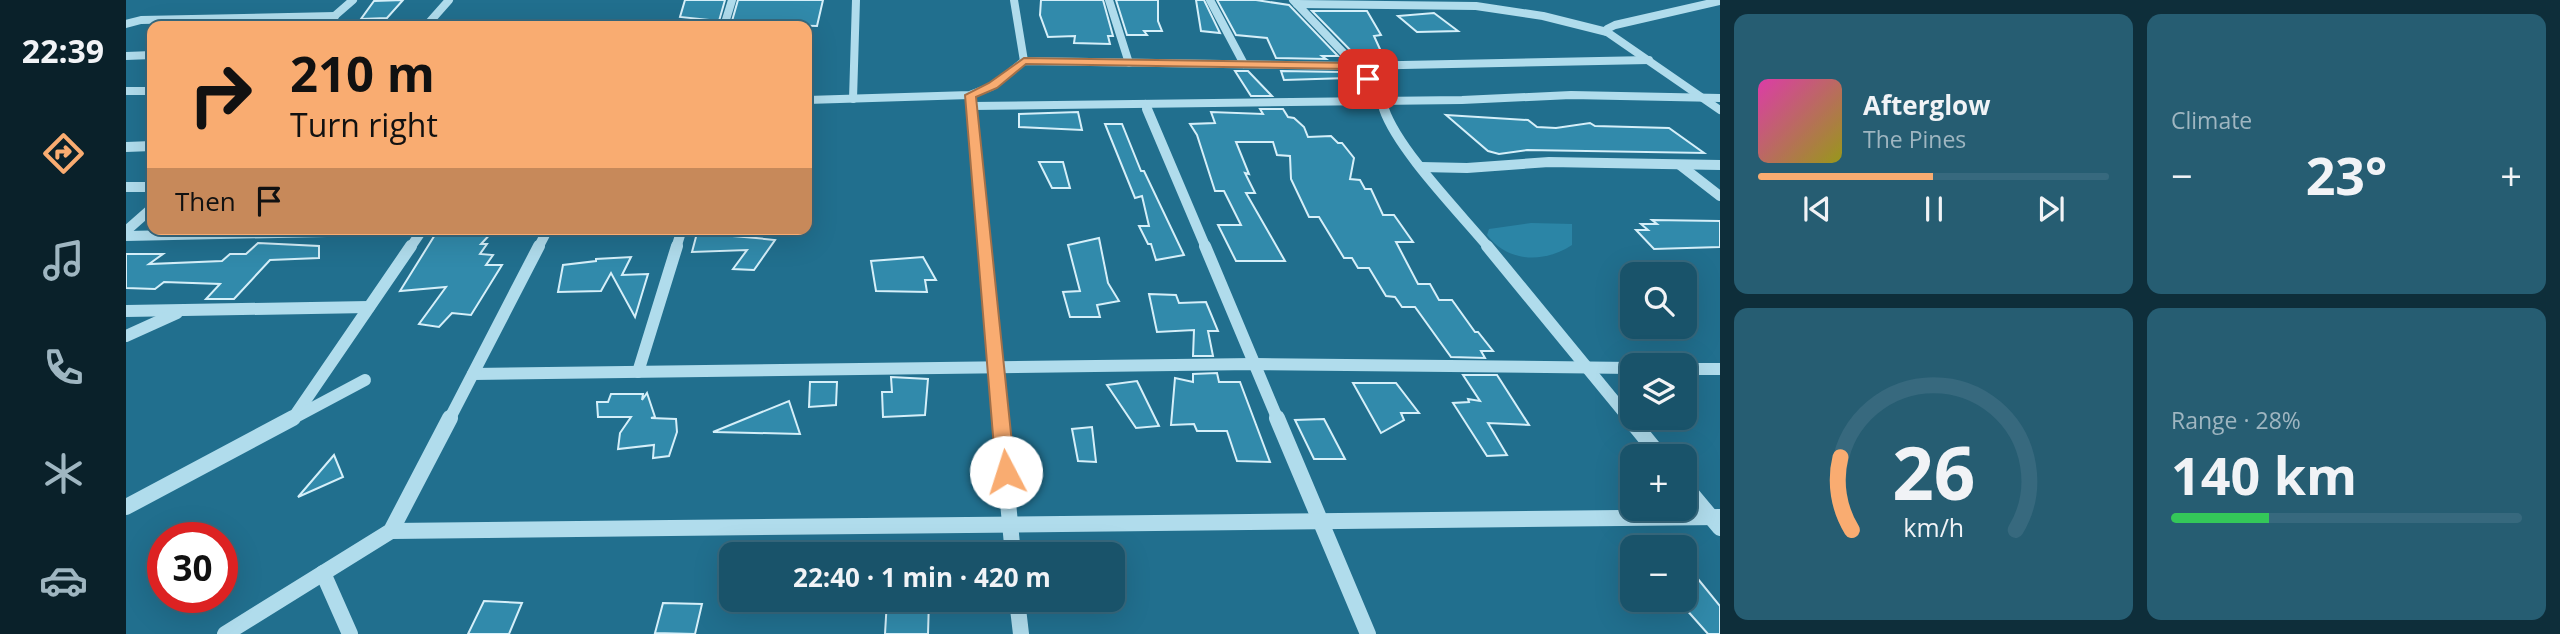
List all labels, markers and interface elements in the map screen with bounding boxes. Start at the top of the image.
text: 22:39 [22,29,104,72]
text: 210 m [290,40,435,106]
icon: right [175,49,266,140]
pin [1338,49,1398,109]
icon: arrive [1349,60,1387,98]
text: Afterglow [1863,87,1990,123]
text: Turn right [290,103,438,146]
text: Climate [2171,104,2252,136]
text: The Pines [1863,123,1966,155]
icon: directions [39,129,88,178]
text: 23° [2306,139,2387,210]
text: − [2171,149,2193,201]
text: + [2500,149,2522,201]
icon: arrive [250,182,288,220]
text: Then [175,183,236,219]
icon: previous [1798,190,1836,228]
icon: pause [1915,190,1953,228]
icon: next [2032,190,2070,228]
icon: music [39,236,88,285]
map controls [1620,262,1697,612]
button: search [1620,262,1697,339]
icon: phone [39,343,88,392]
button: layers [1620,353,1697,430]
text: Range · 28% [2171,404,2301,436]
text: 26 [1892,422,1975,521]
position arrow [969,435,1043,509]
text: 140 km [2171,439,2357,510]
button: + [1620,444,1697,521]
icon: climate [39,449,88,498]
text: km/h [1903,510,1964,544]
speed limit sign: 30 [147,522,238,613]
button: − [1620,535,1697,612]
icon: car [39,556,88,605]
text: 22:40 · 1 min · 420 m [793,559,1051,595]

